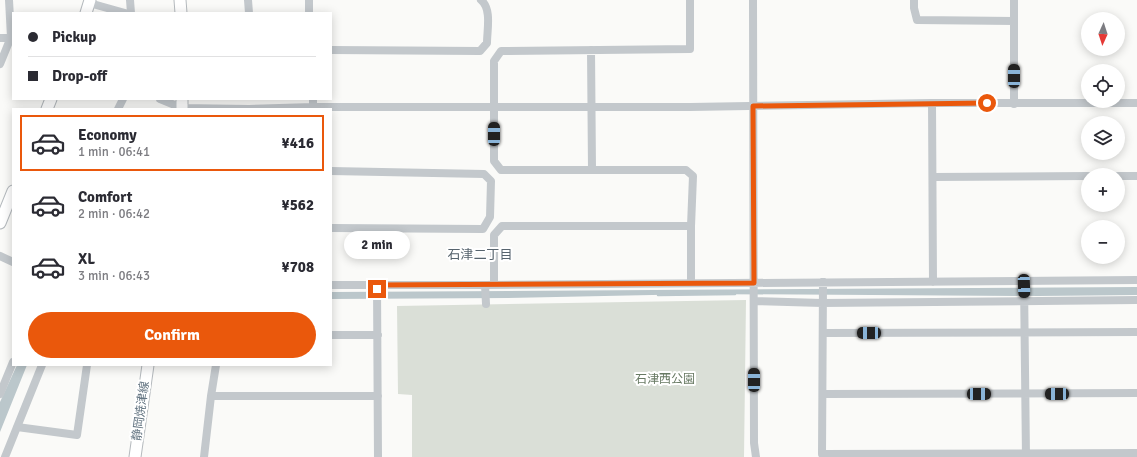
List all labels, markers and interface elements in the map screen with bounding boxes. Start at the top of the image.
north arrow [1081,12,1125,56]
map controls [1081,12,1125,264]
text: Pickup [52,28,96,46]
car [1008,64,1020,88]
button: locate [1081,64,1125,108]
text: Drop-off [52,67,107,85]
route start [978,94,996,112]
button: layers [1081,116,1125,160]
car [488,122,500,146]
icon: car [30,125,66,161]
text: Economy [78,126,137,144]
text: ¥416 [282,134,314,152]
text: 1 min · 06:41 [78,144,150,160]
button: + [1081,168,1125,212]
icon: car [30,187,66,223]
text: Comfort [78,188,132,206]
text: ¥562 [282,196,314,214]
text: 2 min · 06:42 [78,206,150,222]
button: − [1081,220,1125,264]
callout: 2 min [344,231,410,259]
text: 2 min [361,237,393,253]
district label: 石津二丁目 [447,247,513,263]
icon: car [30,249,66,285]
text: XL [78,250,95,268]
text: ¥708 [282,258,314,276]
text: 3 min · 06:43 [78,268,150,284]
car [1018,274,1030,298]
route end [368,280,386,298]
button: Confirm [28,312,316,358]
car [857,327,881,339]
car [748,368,760,392]
park label: 石津西公園 [635,372,695,387]
street label: 静岡焼津線 [129,380,153,442]
car [967,388,991,400]
car [1045,388,1069,400]

